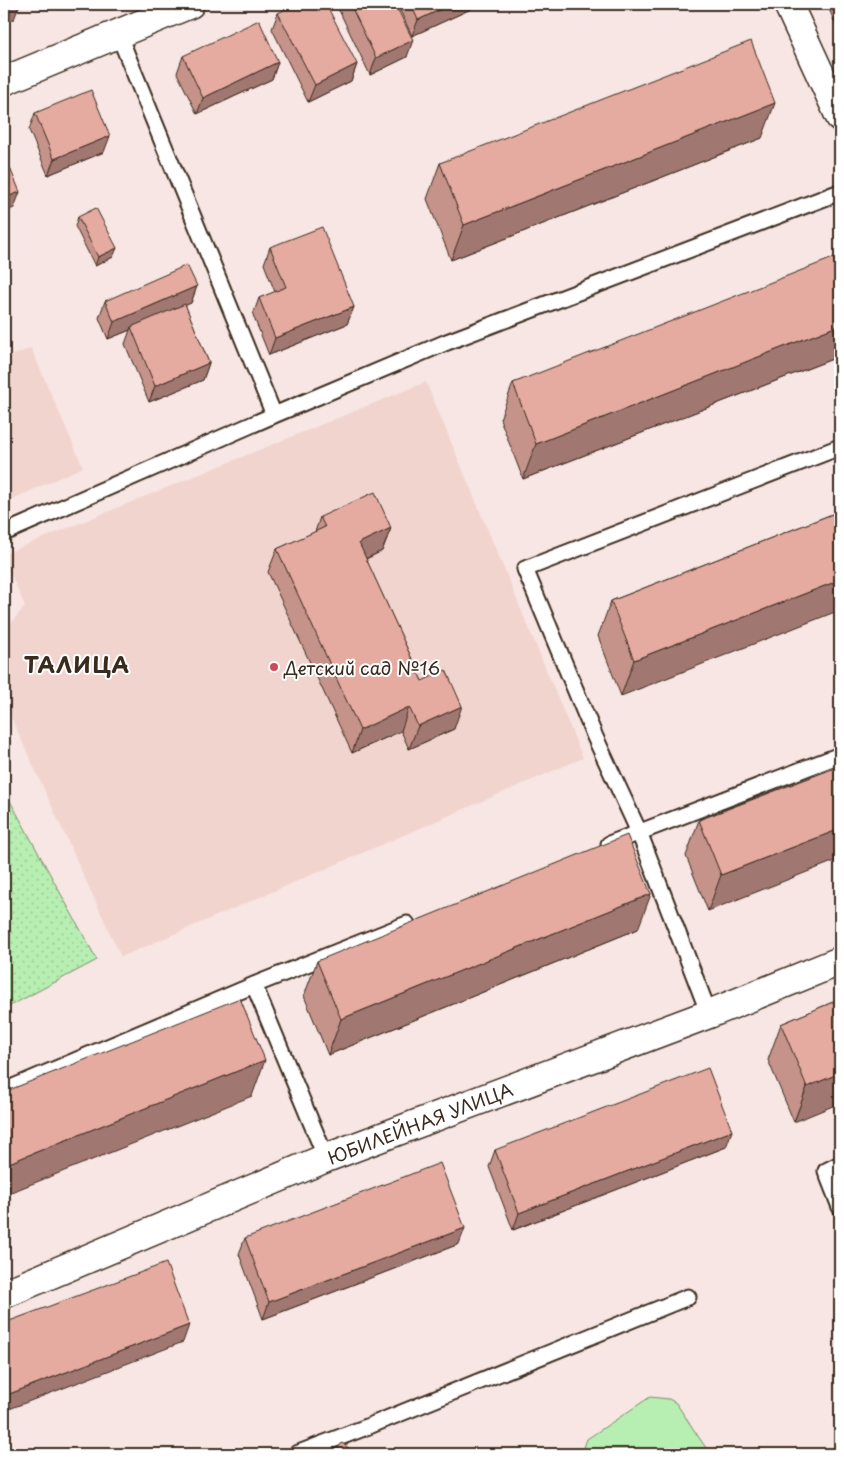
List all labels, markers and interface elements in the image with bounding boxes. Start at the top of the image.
district label: ТАЛИЦА [24,647,130,680]
place label: Детский сад №16 [283,654,440,681]
marker: Детский сад №16 [268,661,280,673]
street label: ЮБИЛЕЙНАЯ УЛИЦА [324,1075,517,1171]

